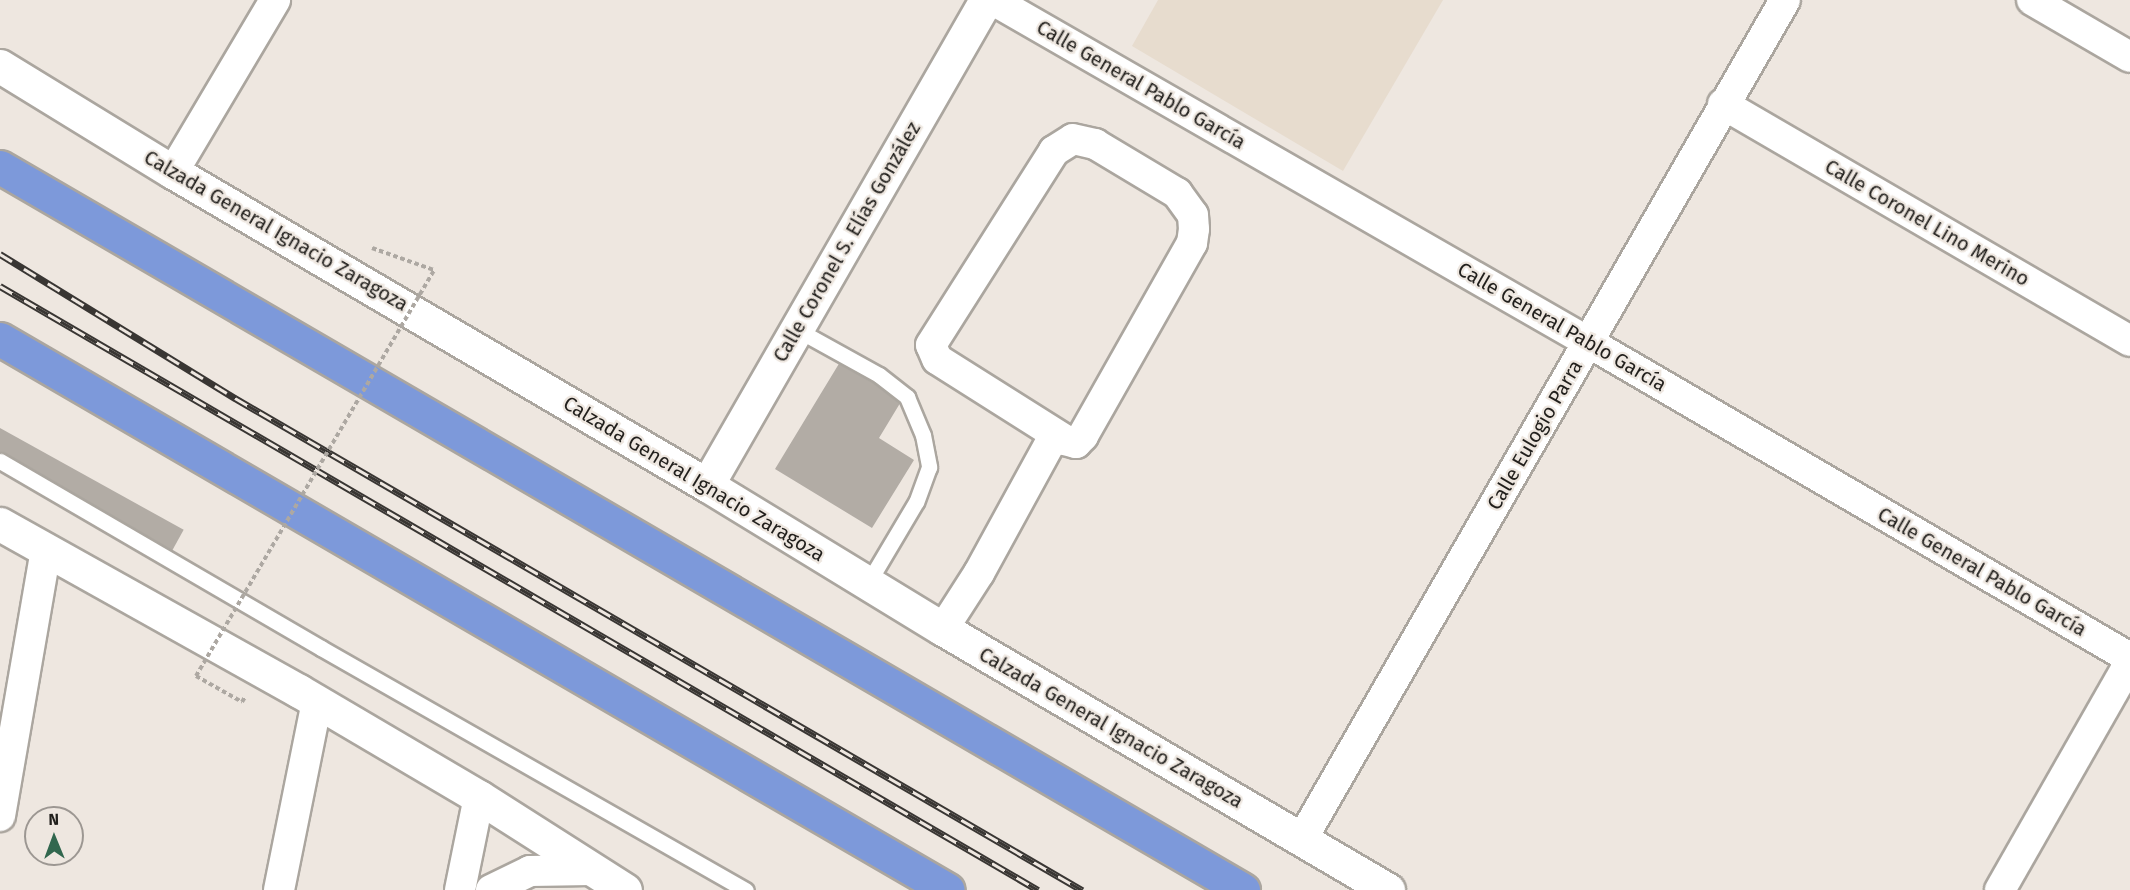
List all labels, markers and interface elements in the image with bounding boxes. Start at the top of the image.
street label: Calle General Pablo García [1032,15,1250,155]
street label: Calle Coronel S. Elías González [768,118,926,366]
street label: Calzada General Ignacio Zaragoza [140,145,412,317]
street label: Calle Coronel Lino Merino [1821,155,2033,291]
street label: Calle General Pablo García [1453,257,1671,397]
street label: Calle Eulogio Parra [1482,356,1588,514]
street label: Calzada General Ignacio Zaragoza [559,391,829,567]
street label: Calle General Pablo García [1873,502,2091,642]
street label: Calzada General Ignacio Zaragoza [975,642,1247,814]
north arrow [24,806,84,866]
text: N [48,810,59,829]

